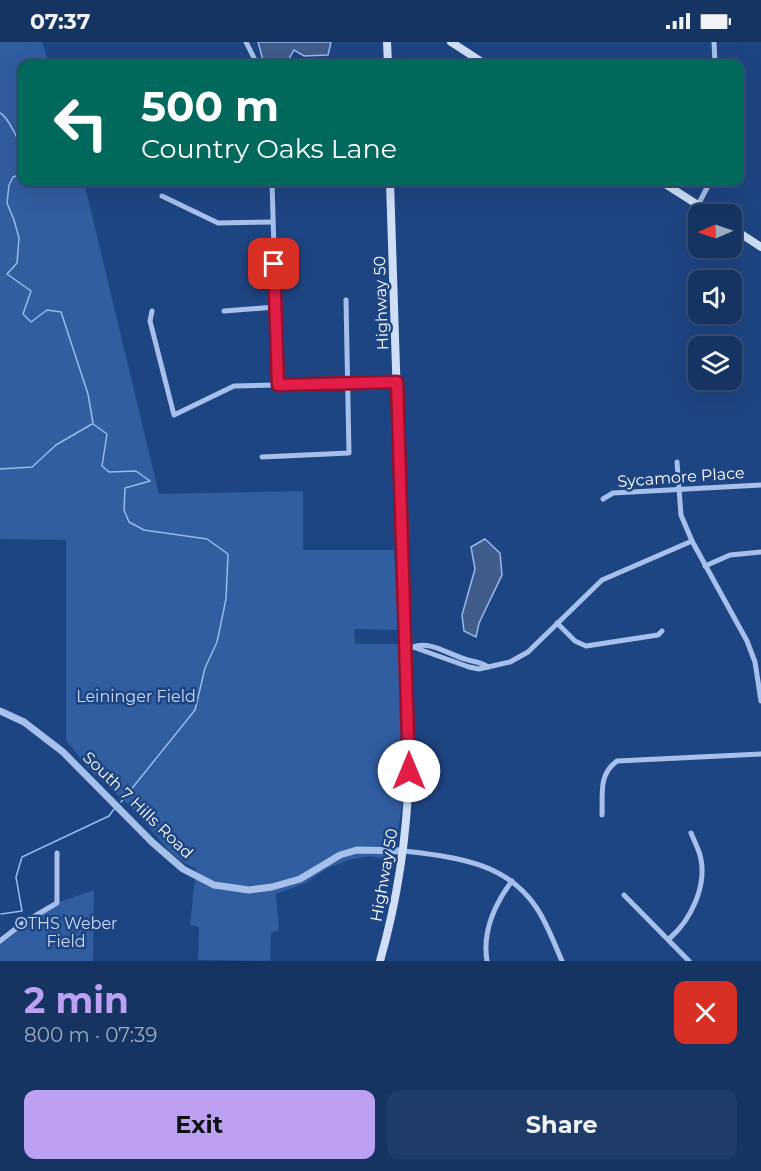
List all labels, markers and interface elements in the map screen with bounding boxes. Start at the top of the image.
text: 07:37 [30,8,90,35]
text: 500 m [141,80,279,132]
icon: left [42,84,120,162]
text: Country Oaks Lane [141,132,397,165]
north arrow [688,204,742,258]
map controls [688,204,742,390]
pin [248,238,299,289]
icon: arrive [257,247,290,280]
street label: Highway 50 [370,256,392,350]
button: sound [688,270,742,324]
button: layers [688,336,742,390]
street label: Sycamore Place [617,463,745,491]
park label: Leininger Field [76,687,196,706]
position arrow [377,739,441,803]
street label: South 7 Hills Road [79,748,197,862]
street label: Highway 50 [366,827,402,923]
park label: OTHS Weber Field [15,914,117,951]
text: 2 min [24,978,129,1022]
button: close [674,981,737,1044]
text: 800 m · 07:39 [24,1023,157,1047]
button: Exit [24,1090,375,1159]
button: Share [387,1090,737,1159]

